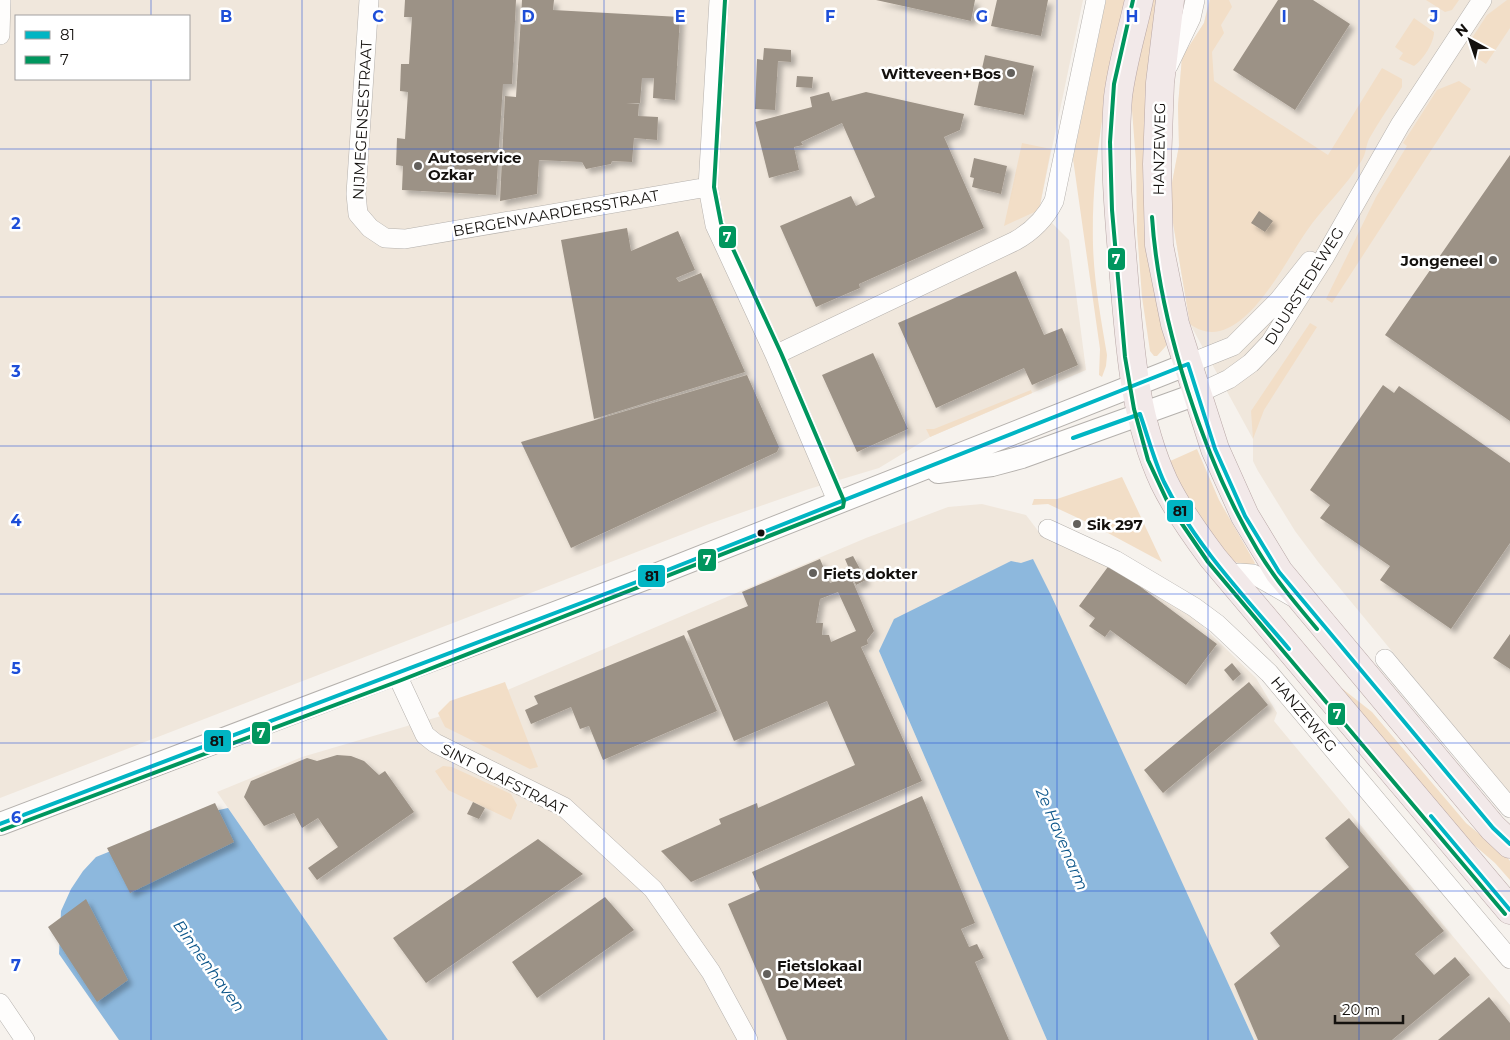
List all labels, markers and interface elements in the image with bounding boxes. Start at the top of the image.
text: B [220,7,232,26]
text: C [372,7,384,26]
text: D [521,7,535,26]
text: E [675,7,685,26]
text: F [825,7,835,26]
text: G [976,7,988,26]
text: H [1126,7,1138,26]
text: I [1281,7,1287,26]
text: J [1429,7,1438,26]
legend [15,15,190,80]
north arrow [1445,15,1495,65]
text: N [1452,20,1472,41]
text: 81 [60,25,75,44]
street label: NIJMEGENSESTRAAT [348,39,376,200]
text: 7 [60,50,69,69]
place label: Witteveen+Bos [881,64,1001,83]
marker: Witteveen+Bos [1005,67,1017,79]
street label: HANZEWEG [1149,102,1169,196]
place label: Autoservice Ozkar [427,148,522,184]
marker: Autoservice Ozkar [412,160,424,172]
street label: BERGENVAARDERSSTRAAT [451,185,661,240]
text: 2 [11,214,21,233]
street label: DUURSTEDEWEG [1260,224,1348,348]
line badge: 7 [718,225,737,249]
text: 7 [723,228,732,246]
line badge: 7 [1107,247,1126,271]
text: 7 [1112,250,1121,268]
place label: Jongeneel [1400,251,1483,270]
marker: Jongeneel [1487,254,1499,266]
text: 3 [10,362,21,381]
line badge: 81 [1166,499,1194,523]
text: 81 [1173,502,1187,520]
text: 4 [10,511,22,530]
place label: Sik 297 [1087,515,1143,534]
marker: Sik 297 [1071,518,1083,530]
unlabelled marker [756,528,766,538]
line badge: 7 [697,548,717,572]
text: 7 [703,551,712,569]
line badge: 81 [637,564,666,588]
place label: Fiets dokter [823,564,918,583]
text: 81 [645,567,659,585]
marker: Fiets dokter [807,567,819,579]
text: 5 [11,659,21,678]
street label: HANZEWEG [1267,672,1341,756]
line badge: 7 [1327,702,1346,726]
text: 7 [1333,705,1342,723]
line badge: 7 [251,721,271,745]
text: 7 [257,724,266,742]
line badge: 81 [203,729,232,753]
text: 81 [210,732,224,750]
street label: SINT OLAFSTRAAT [438,739,570,819]
water label: 2e Havenarm [1031,784,1092,893]
text: 6 [11,808,21,827]
water label: Binnenhaven [169,916,249,1016]
text: 7 [11,956,21,975]
place label: Fietslokaal De Meet [777,956,862,992]
marker: Fietslokaal De Meet [761,968,773,980]
scale bar [1335,992,1402,1024]
text: 20 m [1342,1000,1380,1019]

